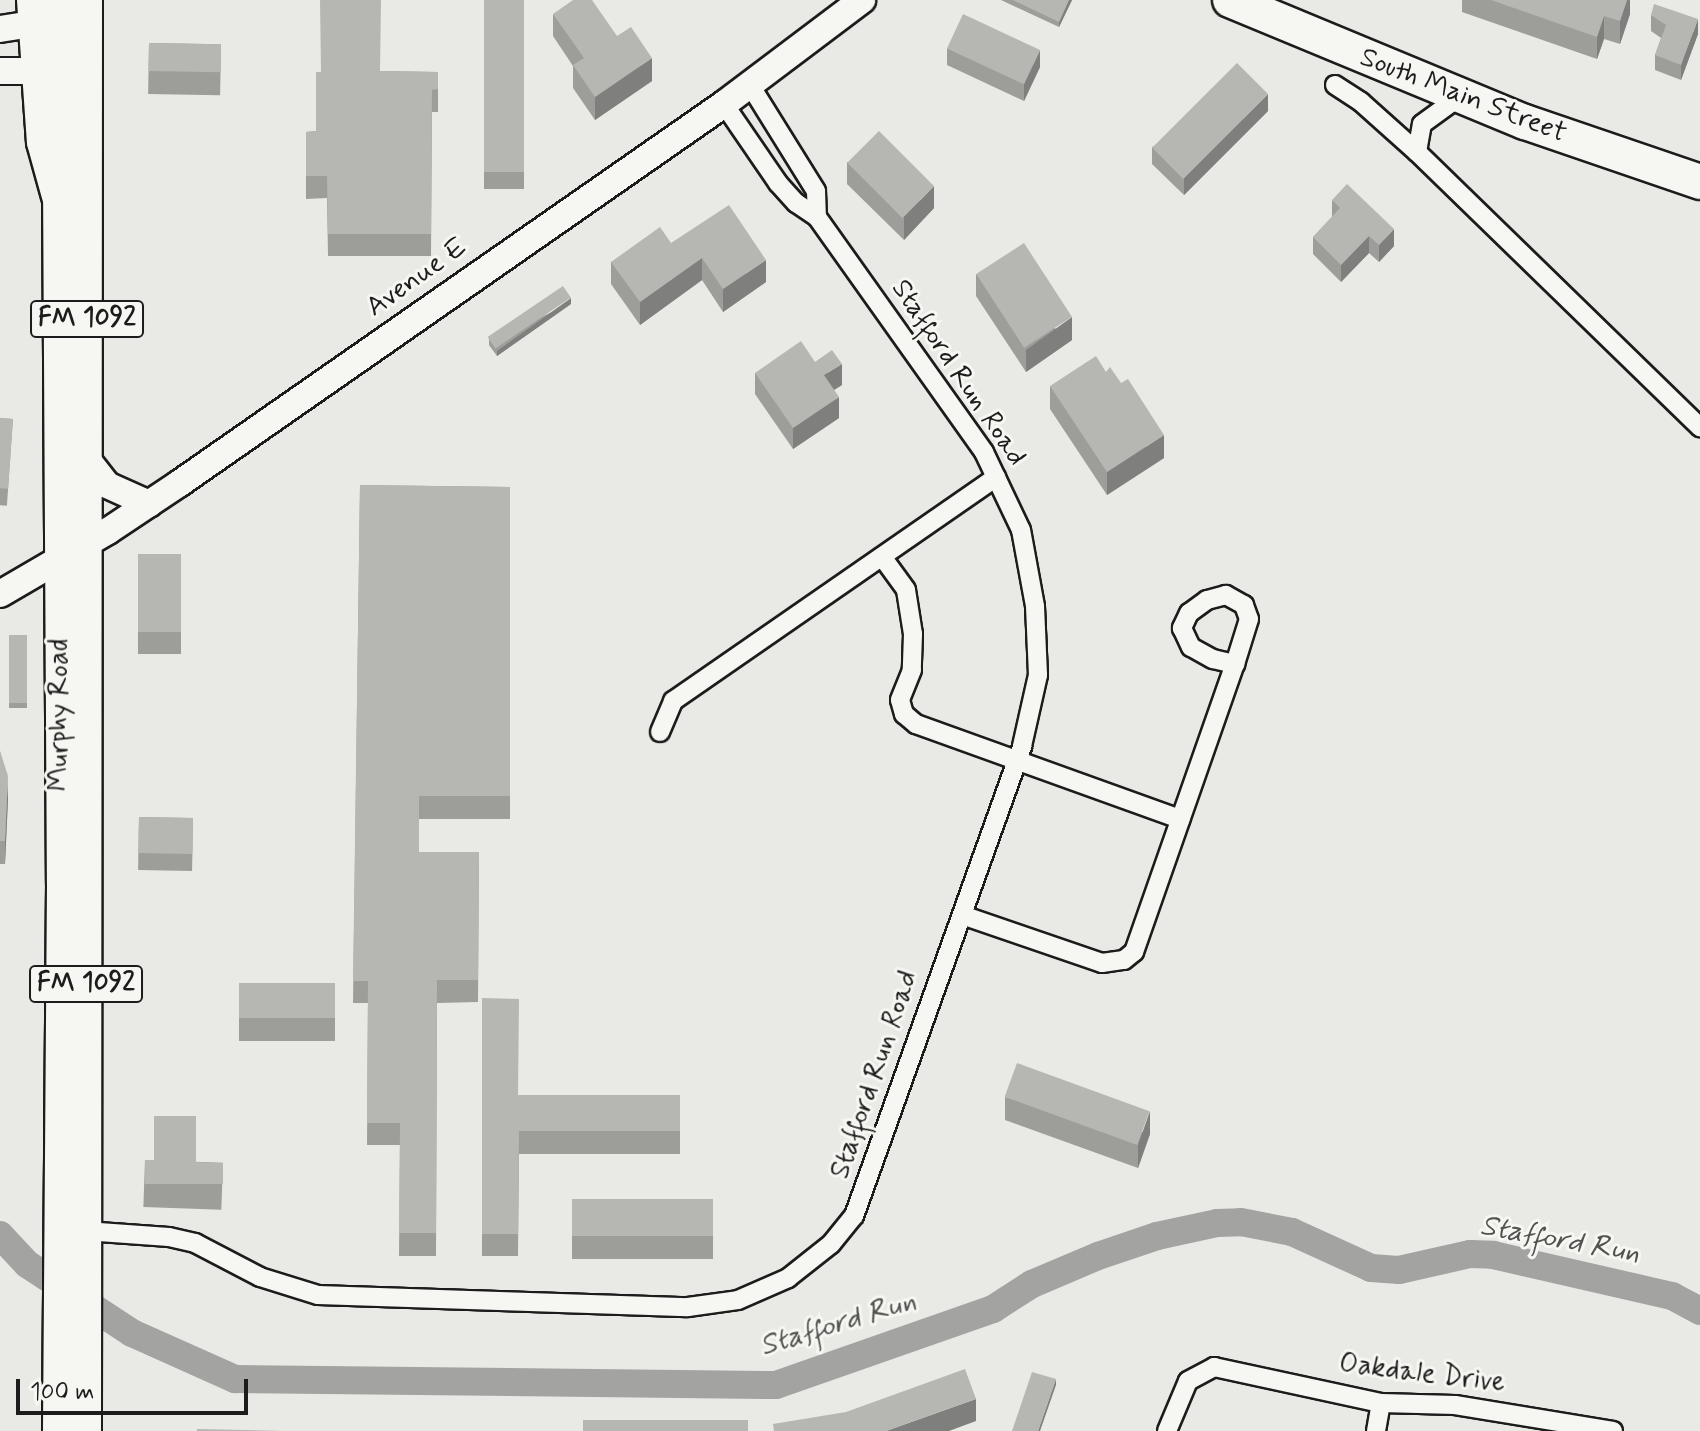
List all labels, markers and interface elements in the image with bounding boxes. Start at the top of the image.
street label: South Main Street [1356,41,1570,151]
street label: Avenue E [362,232,472,324]
street label: Stafford Run Road [884,275,1032,471]
road number: FM 1092 [29,297,145,341]
street label: Murphy Road [43,639,77,791]
road number: FM 1092 [28,962,144,1006]
street label: Stafford Run Road [824,969,926,1181]
water label: Stafford Run [1478,1208,1642,1272]
water label: Stafford Run [756,1283,920,1365]
street label: Oakdale Drive [1338,1347,1506,1401]
scale bar [20,1363,252,1413]
text: 100 m [30,1377,94,1408]

